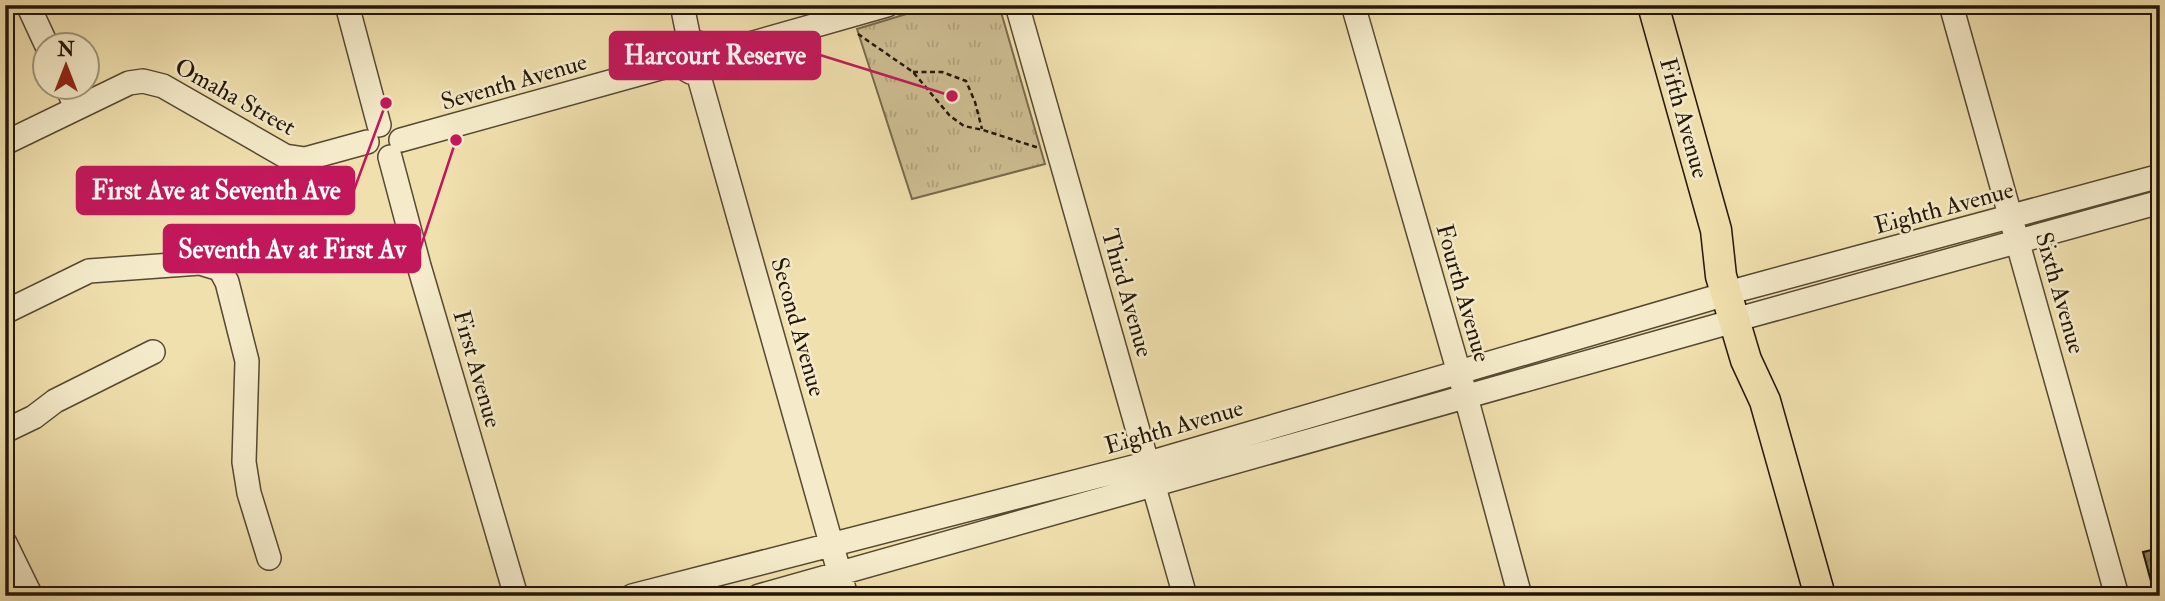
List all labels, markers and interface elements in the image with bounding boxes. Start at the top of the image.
north arrow [32,32,102,102]
callout: Harcourt Reserve [610,32,820,79]
text: N [56,38,75,62]
text: Harcourt Reserve [624,40,806,72]
street label: Seventh Avenue [437,46,591,118]
street label: Omaha Street [169,51,301,143]
street label: Fifth Avenue [1652,54,1716,182]
callout: First Ave at Seventh Ave [77,167,354,214]
text: First Ave at Seventh Ave [92,175,341,207]
street label: Eighth Avenue [1871,175,2017,241]
street label: Fourth Avenue [1428,220,1498,366]
callout: Seventh Av at First Av [164,225,420,272]
street label: Third Avenue [1094,225,1160,361]
street label: Sixth Avenue [2028,229,2092,357]
text: Seventh Av at First Av [178,234,408,266]
street label: Second Avenue [763,254,833,400]
street label: First Avenue [445,307,509,431]
street label: Eighth Avenue [1101,392,1247,462]

